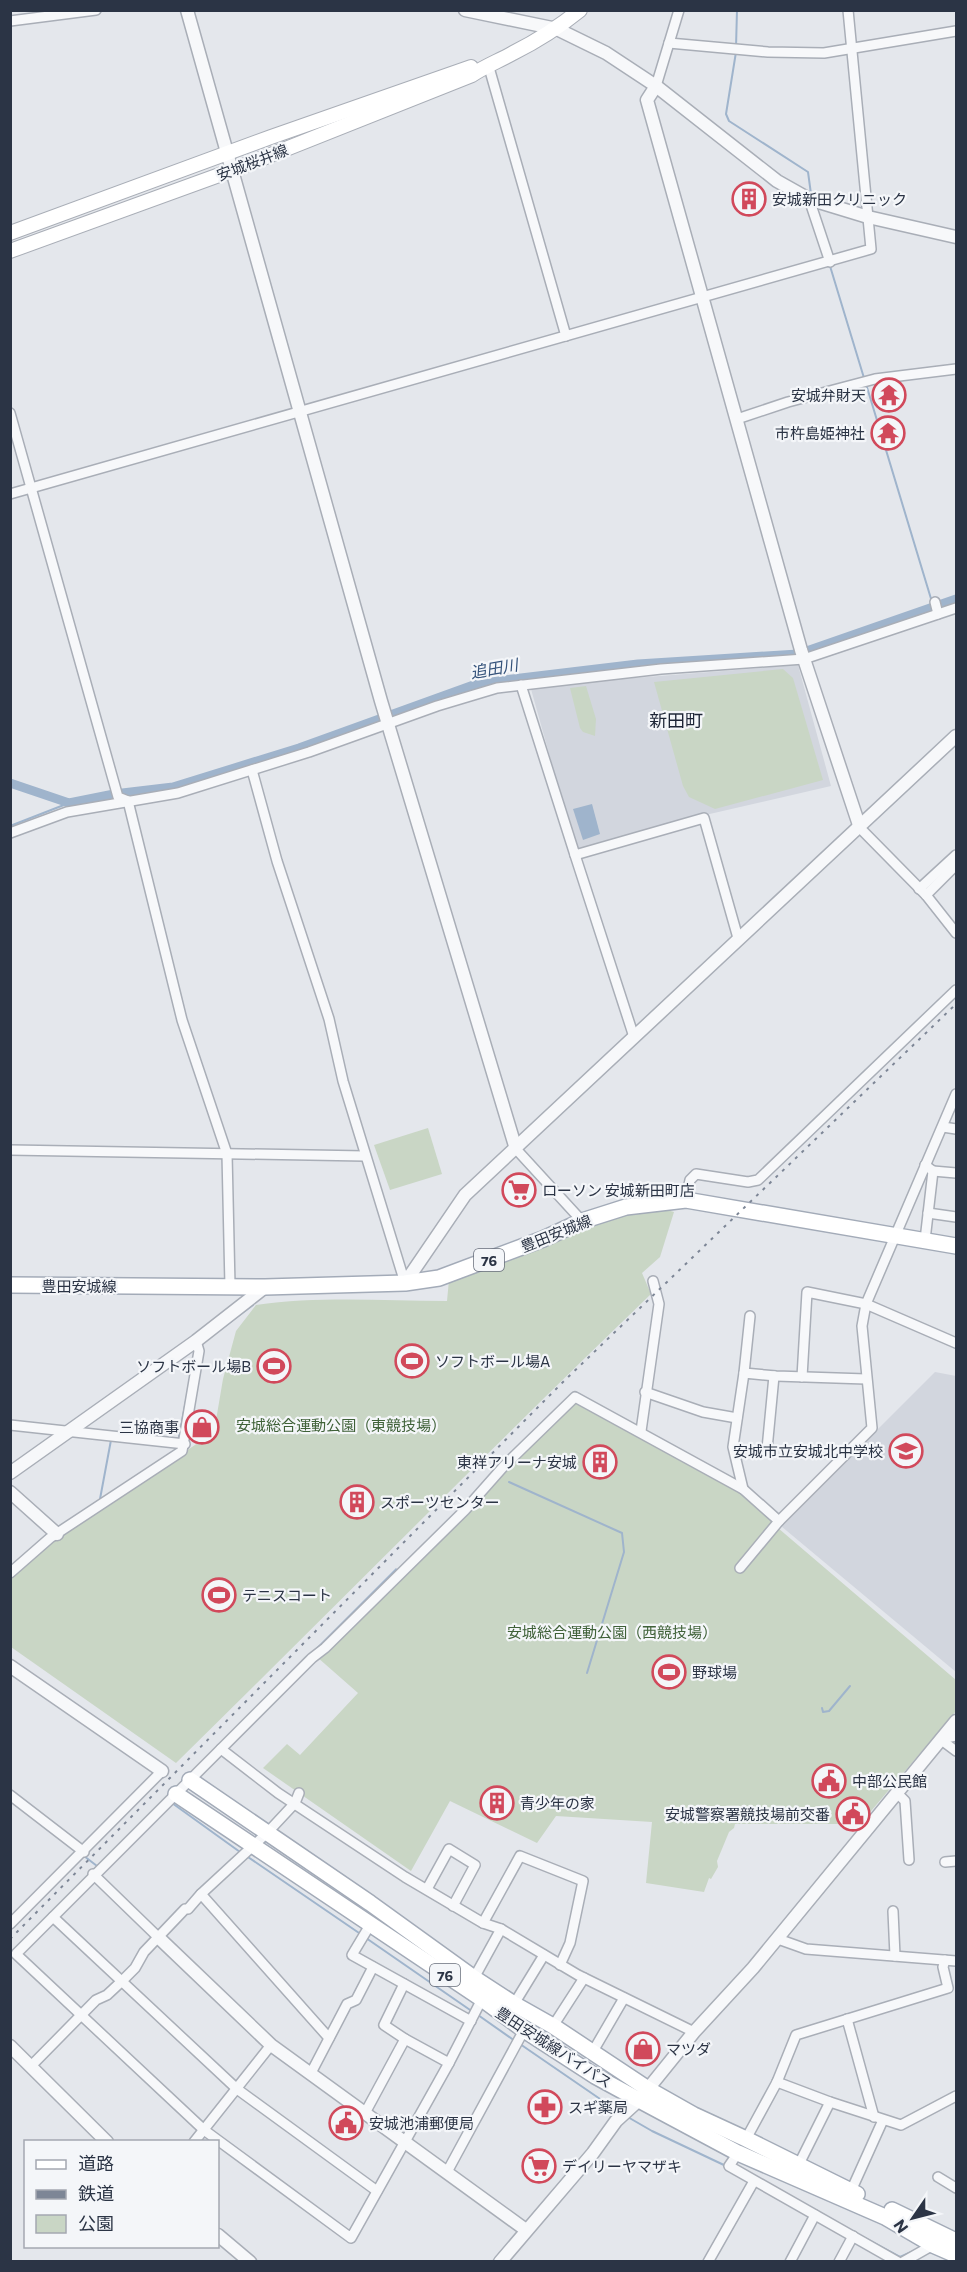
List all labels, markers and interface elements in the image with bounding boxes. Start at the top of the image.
street label: 安城桜井線 [214,140,290,184]
building icon: 安城新田クリニック [731,181,767,217]
place label: 安城新田クリニック [772,190,907,208]
temple icon: 安城弁財天 [871,377,907,413]
place label: 安城弁財天 [791,386,866,404]
temple icon: 市杵島姫神社 [870,415,906,451]
place label: 市杵島姫神社 [775,424,865,442]
water label: 追田川 [469,654,521,682]
district label: 新田町 [649,709,703,731]
supermarket icon: ローソン 安城新田町店 [501,1172,537,1208]
place label: ローソン 安城新田町店 [542,1181,695,1199]
street label: 豊田安城線 [518,1211,594,1255]
road number: 76 [474,1249,504,1271]
street label: 豊田安城線 [41,1277,117,1295]
sports icon: ソフトボール場A [394,1343,430,1379]
sports icon: ソフトボール場B [256,1348,292,1384]
place label: ソフトボール場A [435,1352,550,1370]
place label: ソフトボール場B [136,1357,251,1375]
shop icon: 三協商事 [184,1409,220,1445]
park label: 安城総合運動公園（東競技場） [236,1416,446,1434]
place label: 三協商事 [119,1418,179,1436]
school or university icon: 安城市立安城北中学校 [888,1433,924,1469]
place label: 安城市立安城北中学校 [733,1442,883,1460]
building icon: 東祥アリーナ安城 [582,1444,618,1480]
place label: 東祥アリーナ安城 [457,1453,577,1471]
building icon: スポーツセンター [339,1484,375,1520]
place label: スポーツセンター [380,1493,500,1511]
sports icon: テニスコート [201,1577,237,1613]
place label: テニスコート [242,1586,332,1604]
park label: 安城総合運動公園（西競技場） [507,1623,717,1641]
sports icon: 野球場 [651,1654,687,1690]
place label: 野球場 [692,1663,737,1681]
public building icon: 中部公民館 [811,1763,847,1799]
place label: 中部公民館 [852,1772,927,1790]
building icon: 青少年の家 [479,1785,515,1821]
place label: 青少年の家 [520,1794,595,1812]
public building icon: 安城警察署競技場前交番 [835,1796,871,1832]
place label: 安城警察署競技場前交番 [665,1805,830,1823]
road number: 76 [430,1964,460,1986]
street label: 豊田安城線バイパス [493,2003,615,2091]
shop icon: マツダ [625,2031,661,2067]
place label: マツダ [666,2040,711,2058]
pharmacy icon: スギ薬局 [527,2089,563,2125]
place label: スギ薬局 [568,2098,628,2116]
public building icon: 安城池浦郵便局 [328,2105,364,2141]
place label: 安城池浦郵便局 [369,2114,474,2132]
legend [24,2140,219,2248]
supermarket icon: デイリーヤマザキ [521,2148,557,2184]
text: 道路 [78,2152,114,2174]
place label: デイリーヤマザキ [562,2157,682,2175]
text: 鉄道 [78,2182,114,2204]
north arrow [883,2188,943,2248]
text: 公園 [78,2212,114,2234]
text: N [889,2217,912,2237]

